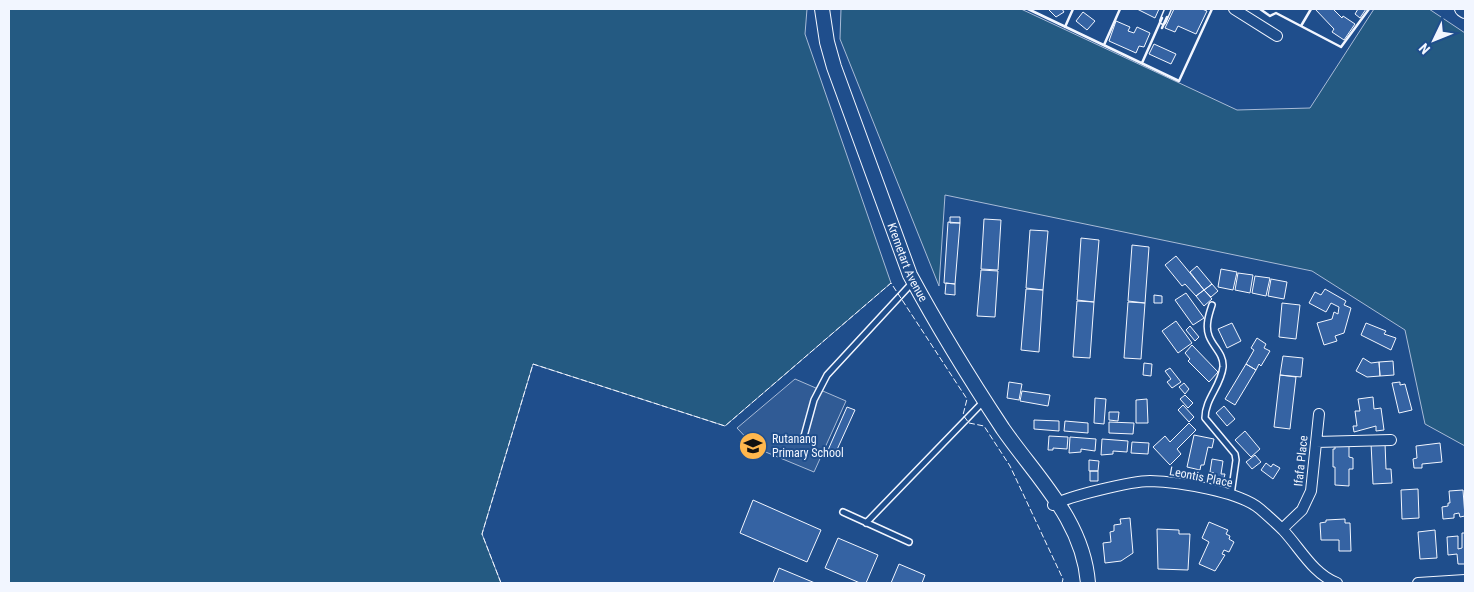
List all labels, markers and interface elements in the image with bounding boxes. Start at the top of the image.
north arrow [1409,15,1459,65]
text: N [1416,40,1433,57]
street label: Kremetart Avenue [885,221,930,305]
school or university icon: Rutanang Primary School [738,431,768,461]
place label: Rutanang Primary School [772,432,844,460]
street label: Ifafa Place [1291,434,1311,487]
street label: Leontis Place [1168,464,1234,490]

